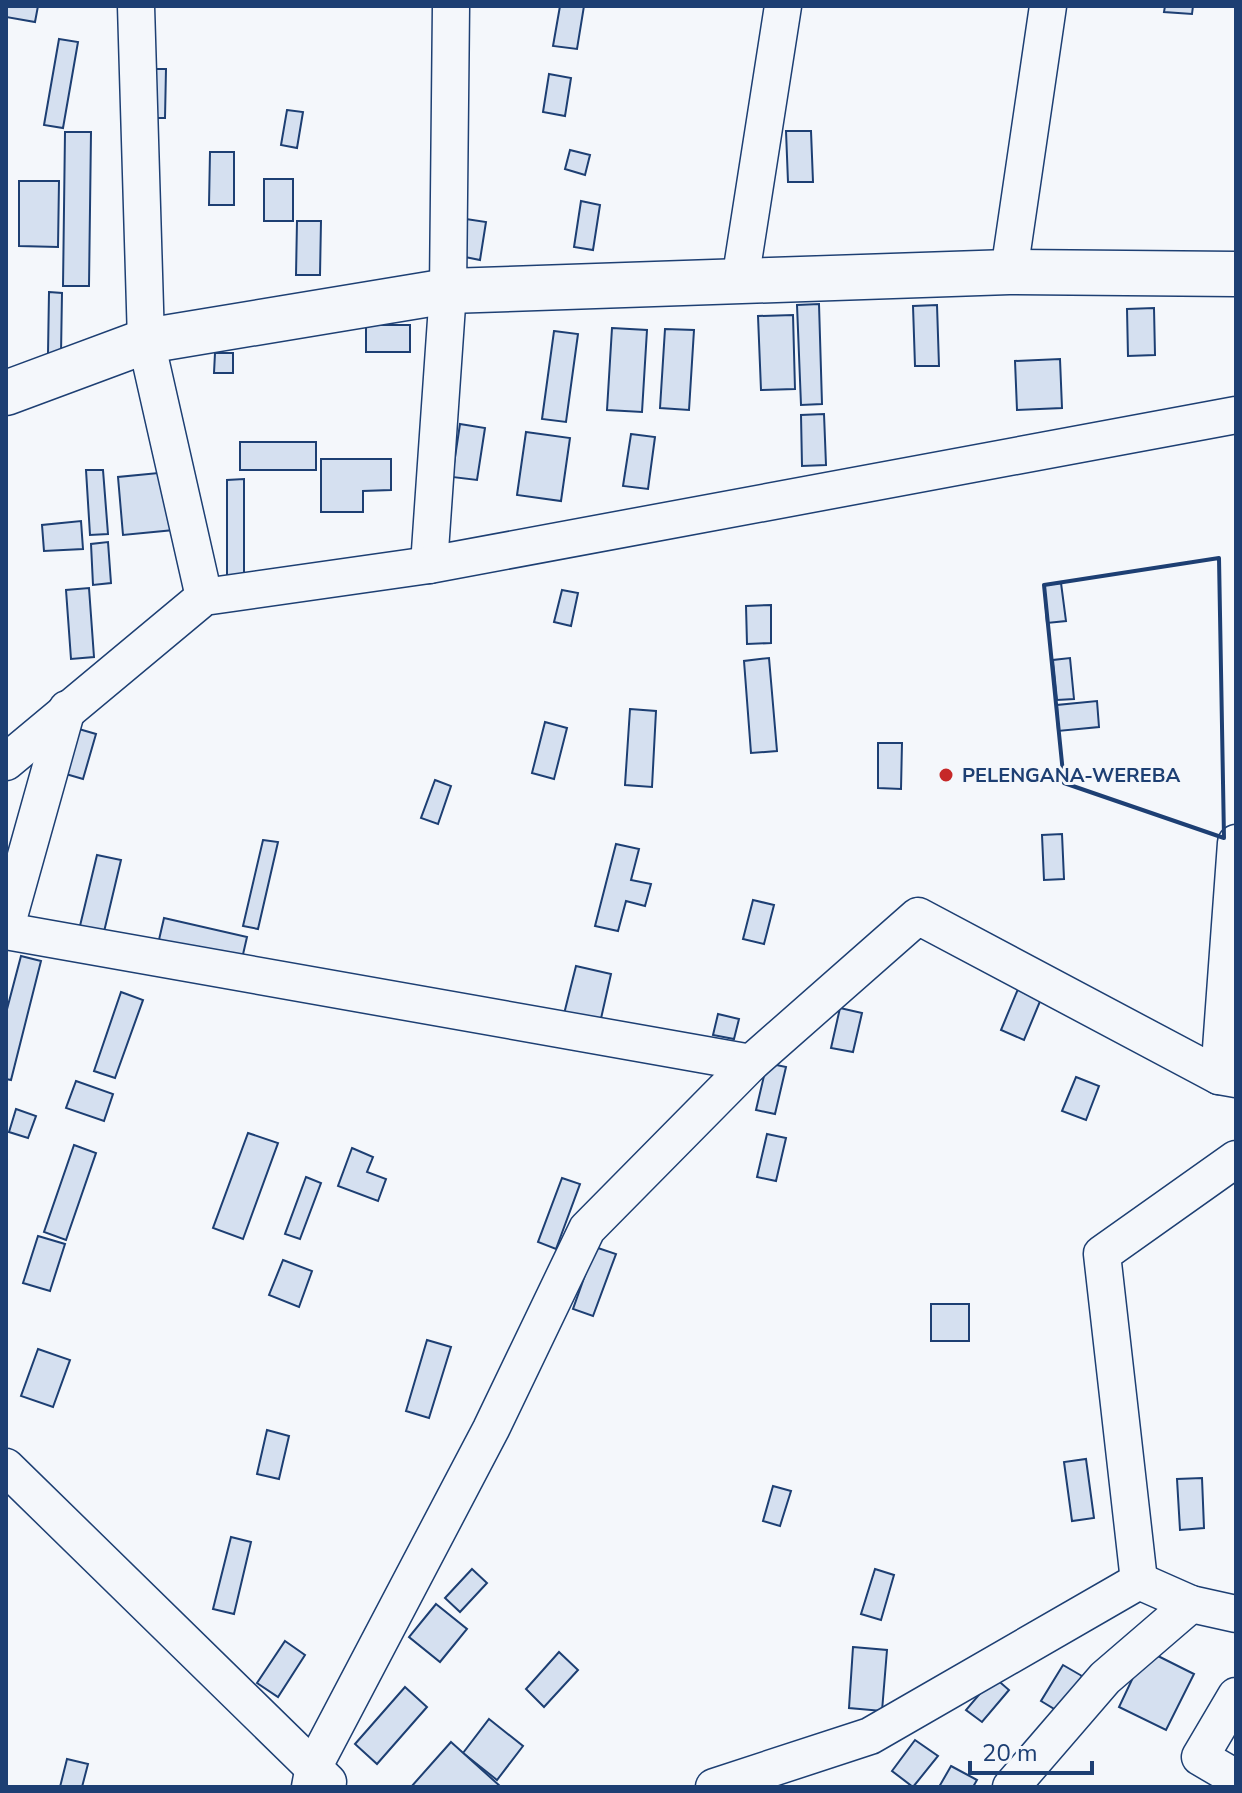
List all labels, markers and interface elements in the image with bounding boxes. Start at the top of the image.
place label: PELENGANA-WEREBA [962,762,1180,789]
marker: PELENGANA-WEREBA [937,766,955,784]
scale bar [970,1725,1092,1775]
text: 20 m [982,1737,1038,1769]

